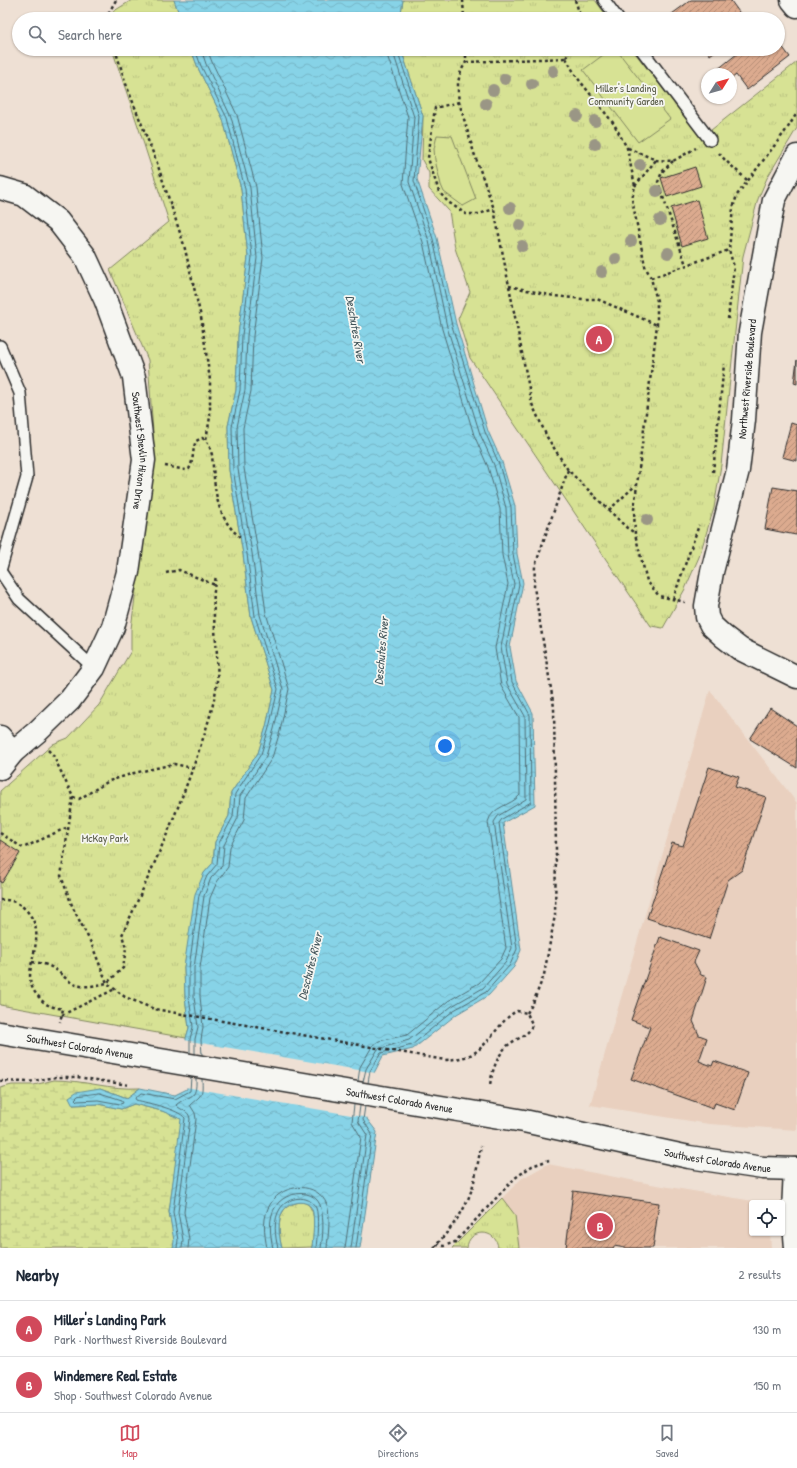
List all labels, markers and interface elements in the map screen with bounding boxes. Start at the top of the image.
search box [12,12,785,56]
icon: search [26,23,48,45]
text: Search here [58,24,122,45]
north arrow [701,68,737,104]
park label: Miller's Landing Community Garden [588,81,664,108]
water label: Deschutes River [342,294,371,365]
street label: Northwest Riverside Boulevard [735,318,759,440]
pin: A [586,324,612,354]
street label: Southwest Shevlin Hixon Drive [129,391,151,511]
water label: Deschutes River [370,615,393,686]
your location [435,736,455,756]
park label: McKay Park [82,831,129,845]
water label: Deschutes River [294,930,327,1001]
street label: Southwest Colorado Avenue [25,1031,135,1062]
street label: Southwest Colorado Avenue [345,1084,454,1116]
street label: Southwest Colorado Avenue [663,1145,772,1175]
map controls [749,1200,785,1236]
button: locate [749,1200,785,1236]
pin: B [587,1211,613,1241]
text: Nearby [16,1263,59,1286]
text: 2 results [739,1265,781,1283]
text: Miller's Landing Park [54,1309,166,1330]
text: A [26,1320,32,1338]
text: 130 m [753,1320,781,1338]
text: Park · Northwest Riverside Boulevard [54,1330,226,1348]
text: Windemere Real Estate [54,1365,177,1386]
text: B [26,1376,32,1394]
text: 150 m [753,1376,781,1394]
text: Shop · Southwest Colorado Avenue [54,1386,212,1404]
tab: Map [119,1422,141,1460]
tab: Directions [378,1422,419,1460]
tab: Saved [656,1422,678,1460]

